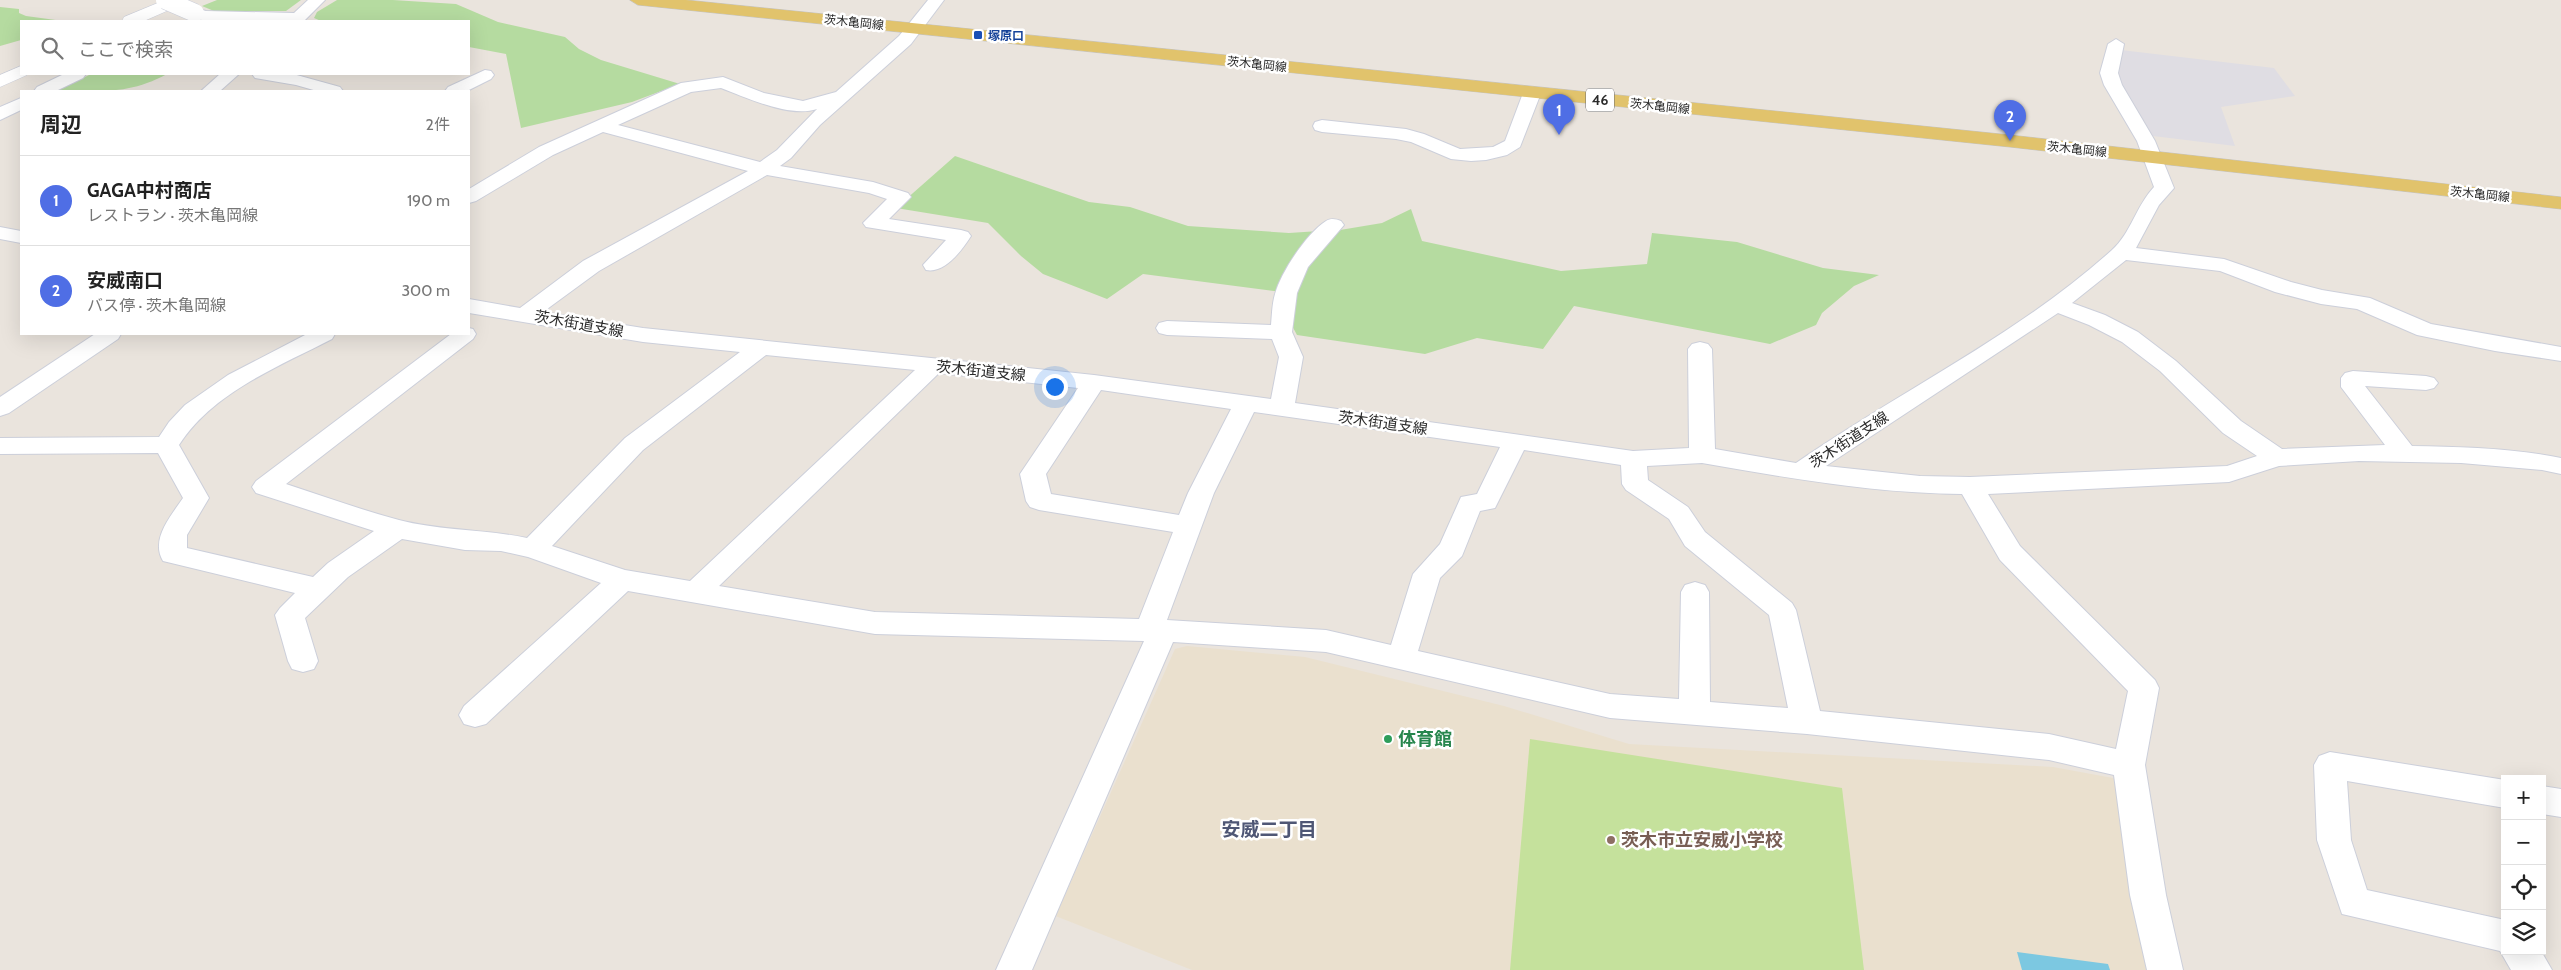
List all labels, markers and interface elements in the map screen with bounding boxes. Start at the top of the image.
street label: 茨木亀岡線 [823,11,885,33]
search box [20,20,470,75]
place label: 塚原口 [988,28,1024,43]
marker: 塚原口 [972,29,984,41]
icon: search [38,34,66,62]
text: ここで検索 [78,38,173,61]
street label: 茨木亀岡線 [1226,53,1288,75]
road number: 46 [1586,88,1614,112]
pin: 1 [1543,94,1575,135]
street label: 茨木亀岡線 [1629,95,1691,117]
pin: 2 [1994,100,2026,141]
text: 周辺 [40,112,82,137]
text: 2件 [426,115,450,134]
street label: 茨木亀岡線 [2046,138,2108,160]
text: GAGA中村商店 [87,179,212,202]
street label: 茨木亀岡線 [2449,183,2511,205]
text: 1 [53,191,59,210]
text: 190 m [407,191,450,210]
text: レストラン · 茨木亀岡線 [87,206,258,225]
text: 安威南口 [87,269,163,292]
text: 2 [52,281,60,300]
text: 300 m [401,281,450,300]
text: バス停 · 茨木亀岡線 [87,296,226,315]
street label: 茨木街道支線 [533,307,625,341]
street label: 茨木街道支線 [935,357,1027,385]
your location [1042,374,1068,400]
street label: 茨木街道支線 [1337,408,1429,438]
street label: 茨木街道支線 [1806,408,1892,472]
place label: 体育館 [1398,728,1452,750]
marker: 体育館 [1382,733,1394,745]
map controls [2501,775,2546,955]
button: + [2501,775,2546,820]
district label: 安威二丁目 [1221,818,1317,841]
button: − [2501,820,2546,865]
place label: 茨木市立安威小学校 [1621,829,1783,851]
marker: 茨木市立安威小学校 [1605,834,1617,846]
button: locate [2501,865,2546,910]
button: layers [2501,910,2546,955]

